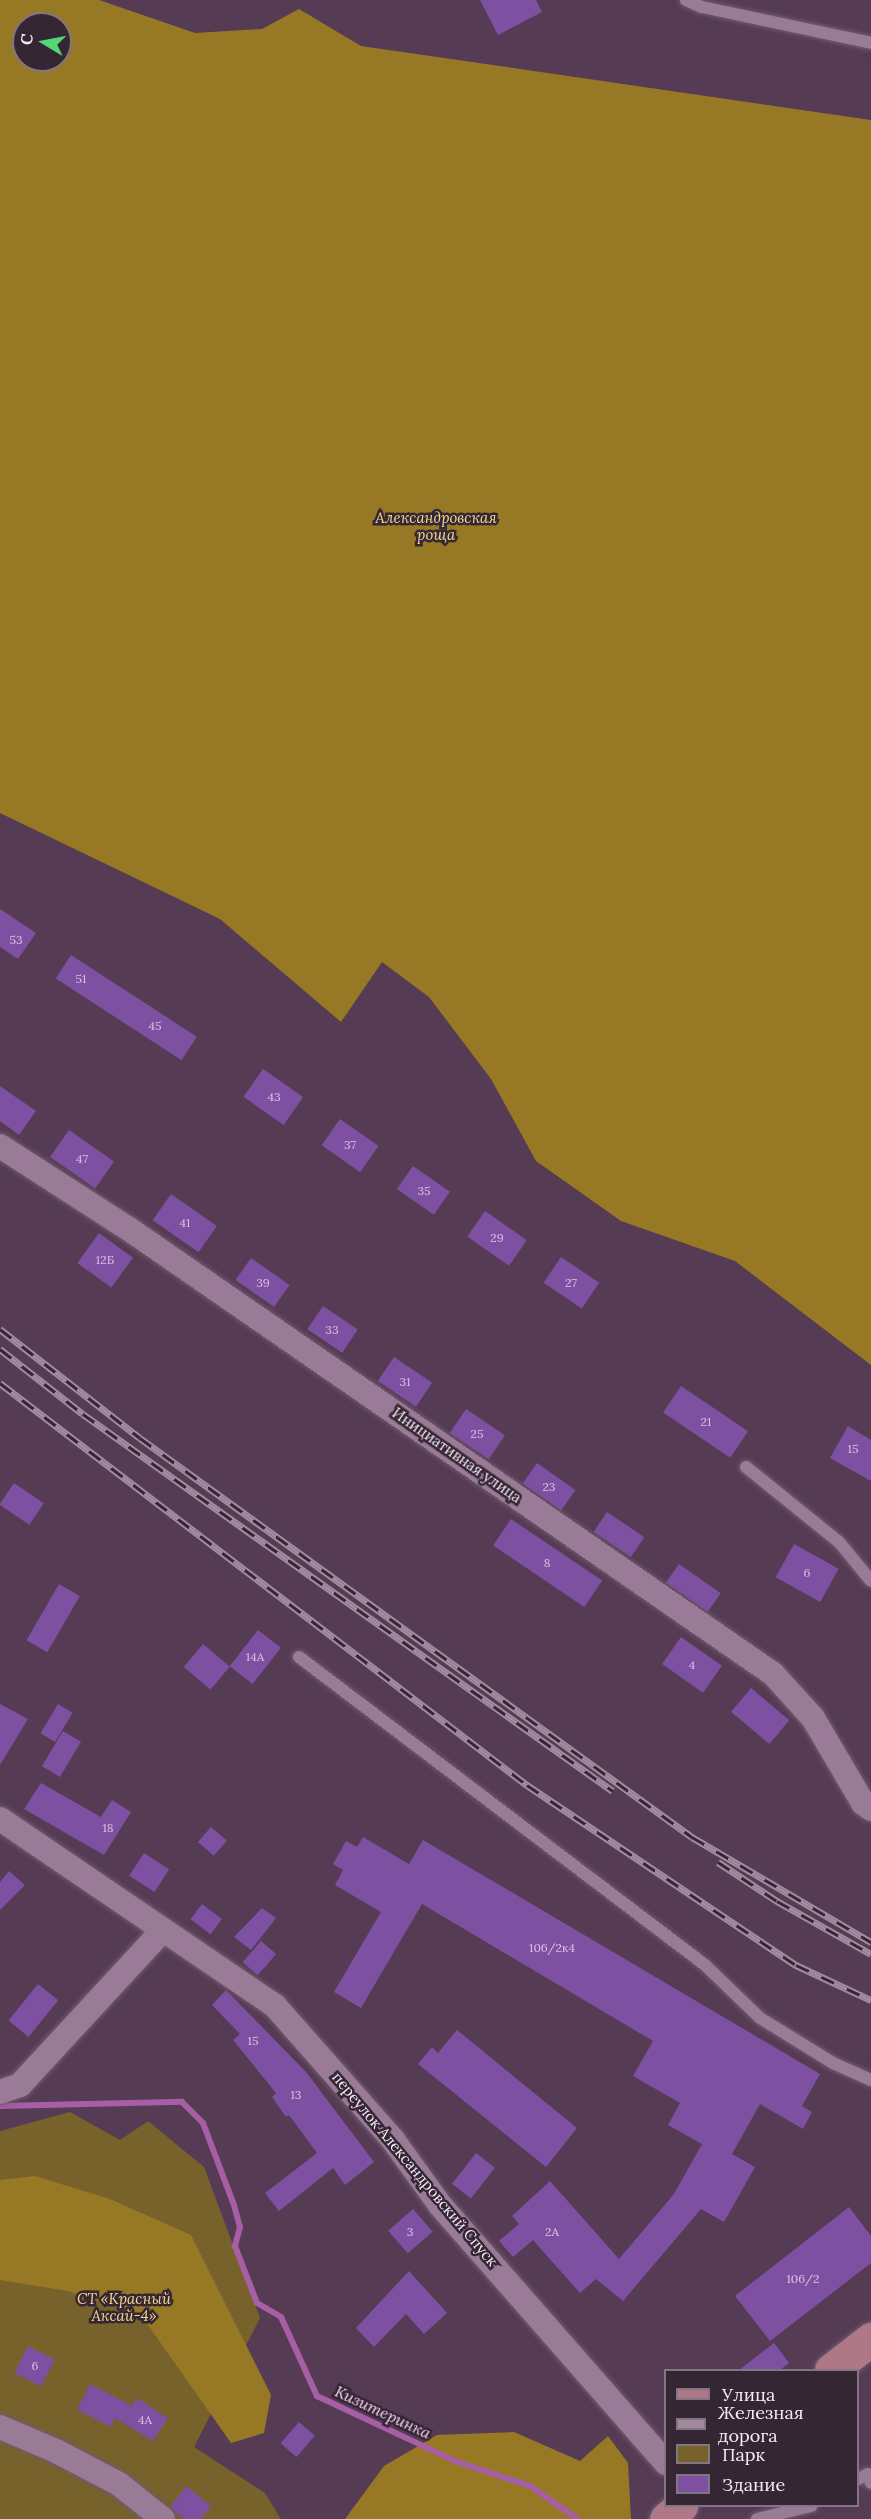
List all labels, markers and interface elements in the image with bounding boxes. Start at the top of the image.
north arrow [12,12,72,72]
text: С [15,32,37,46]
park label: Александровская роща [375,508,497,543]
house number: 53 [9,933,23,947]
house number: 51 [76,972,86,986]
house number: 45 [148,1019,162,1033]
house number: 43 [267,1090,281,1104]
house number: 37 [344,1138,356,1152]
house number: 47 [76,1152,88,1166]
house number: 35 [417,1184,431,1198]
house number: 41 [180,1216,190,1230]
house number: 29 [490,1231,504,1245]
house number: 12Б [96,1253,114,1267]
house number: 39 [256,1276,270,1290]
house number: 27 [565,1276,577,1290]
house number: 33 [325,1323,339,1337]
house number: 31 [399,1375,411,1389]
street label: Инициативная улица [389,1404,525,1506]
house number: 21 [701,1415,711,1429]
house number: 25 [471,1427,483,1441]
house number: 15 [848,1442,858,1456]
house number: 23 [543,1480,555,1494]
house number: 8 [544,1556,550,1570]
house number: 6 [804,1566,810,1580]
house number: 14А [246,1650,264,1664]
house number: 4 [689,1658,695,1672]
house number: 18 [102,1821,114,1835]
house number: 106/2к4 [529,1941,575,1955]
house number: 15 [248,2034,258,2048]
street label: переулок Александровский Спуск [328,2068,502,2270]
house number: 13 [290,2088,302,2102]
house number: 3 [407,2225,413,2239]
house number: 2А [545,2225,559,2239]
house number: 106/2 [787,2272,819,2286]
park label: СТ «Красный Аксай-4» [77,2289,171,2324]
house number: 6 [32,2359,38,2373]
legend [664,2369,859,2507]
water label: Кизитеринка [332,2381,434,2443]
text: Улица [722,2383,775,2406]
text: Железная дорога [718,2401,804,2447]
house number: 4А [138,2413,152,2427]
text: Парк [722,2443,765,2466]
text: Здание [722,2473,785,2496]

